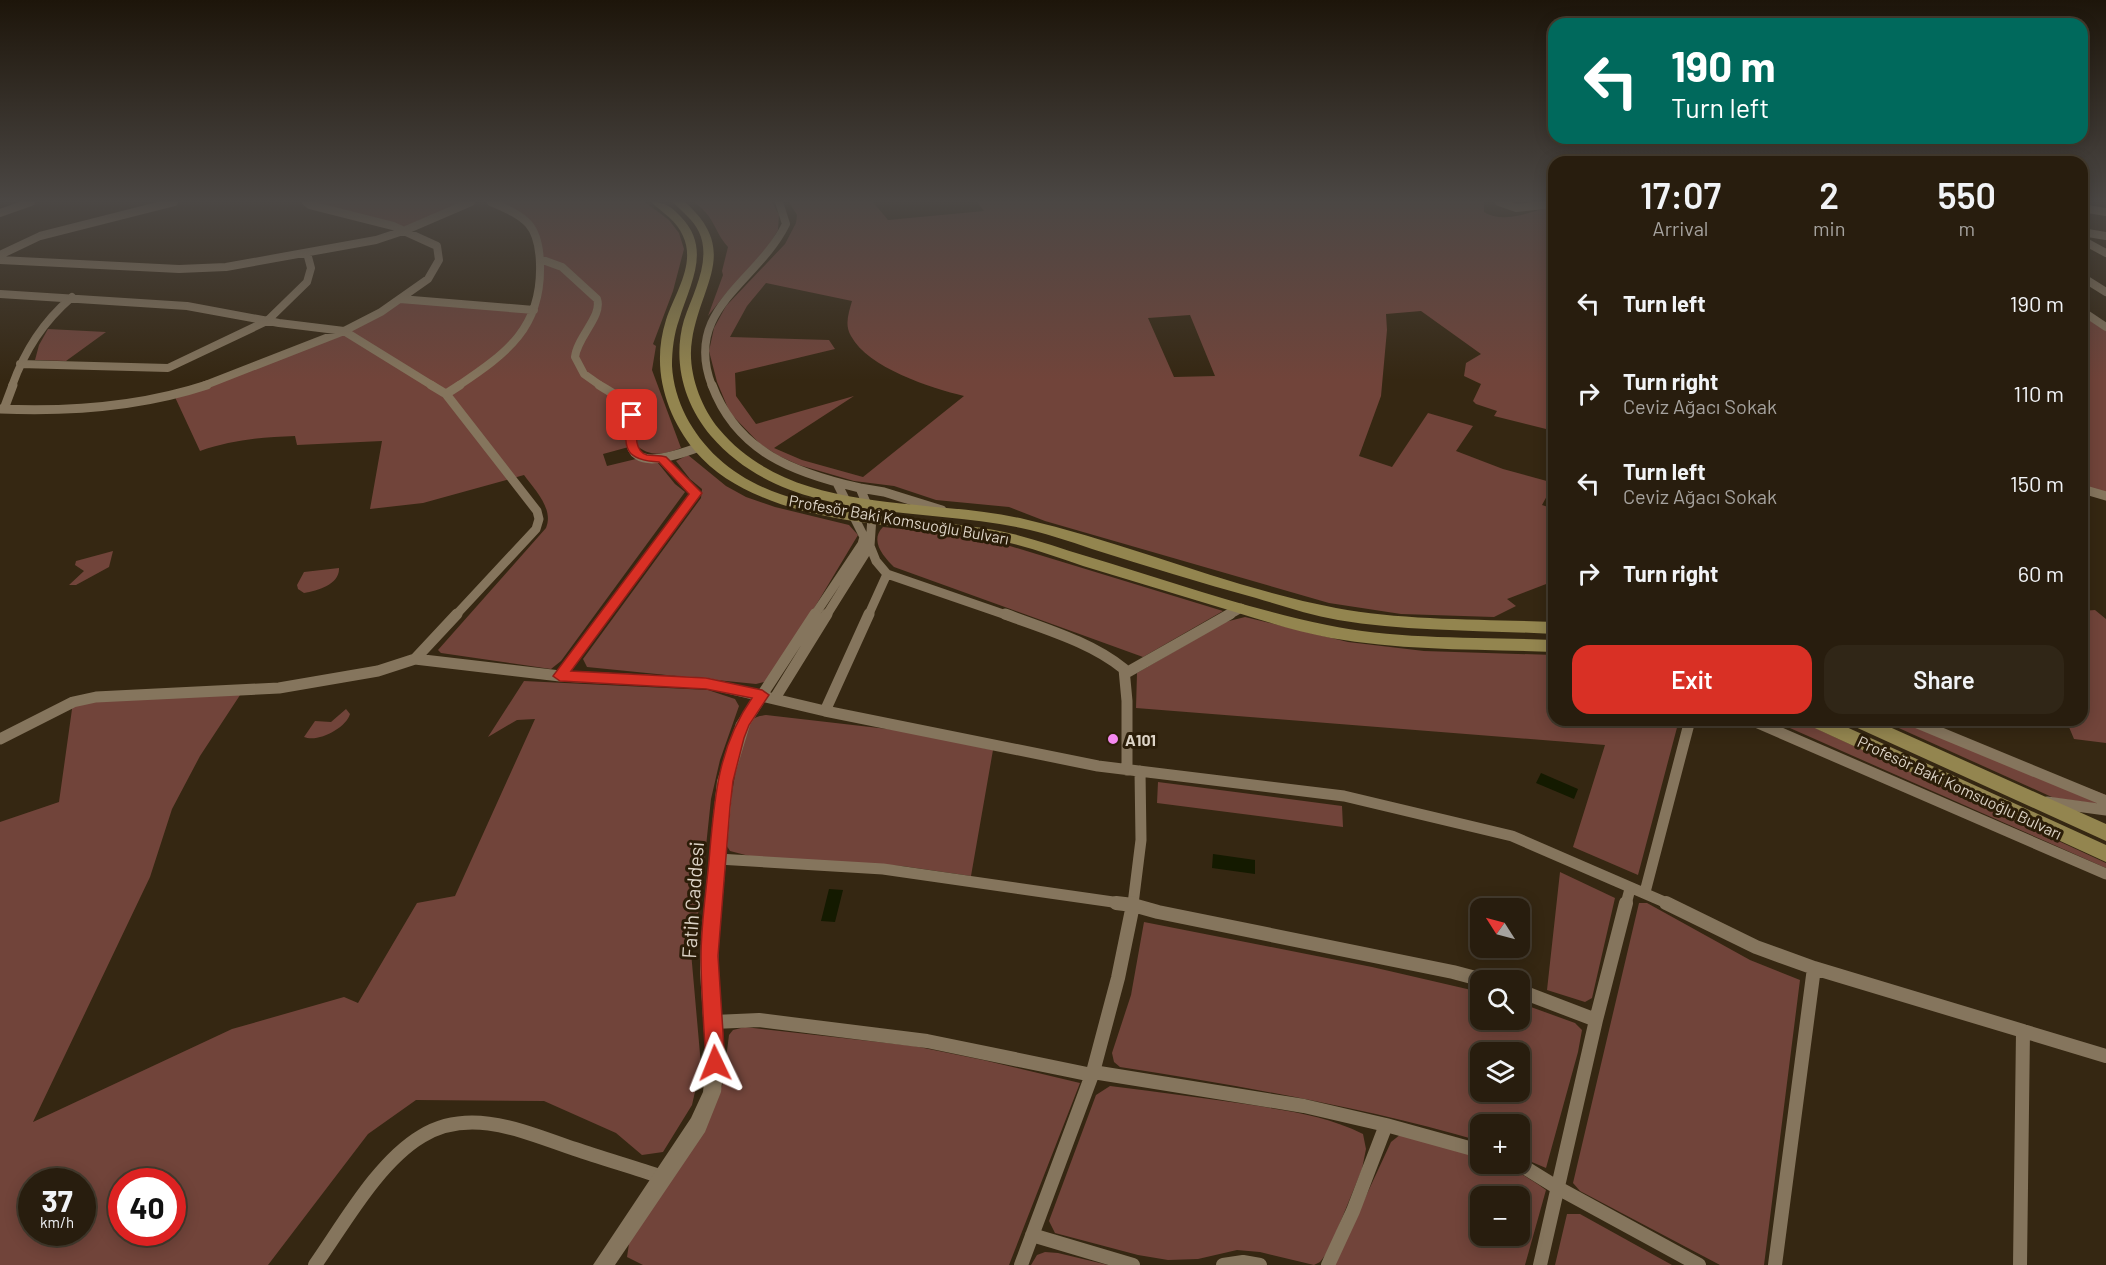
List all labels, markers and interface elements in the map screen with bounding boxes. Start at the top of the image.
text: 190 m [1671,40,1776,90]
icon: left [1572,42,1650,120]
text: Turn left [1671,91,1769,123]
text: 17:07 [1640,173,1721,216]
text: 2 [1819,173,1839,216]
text: 550 [1937,173,1996,216]
text: Arrival [1653,216,1708,240]
text: min [1813,216,1845,240]
text: m [1958,216,1975,240]
icon: left [1572,287,1605,320]
text: Turn left [1623,290,1706,316]
text: 190 m [2010,290,2064,316]
text: Turn right [1623,368,1718,394]
icon: right [1572,377,1605,410]
text: 110 m [2014,380,2064,406]
pin [606,389,657,440]
text: Ceviz Ağacı Sokak [1623,394,1777,418]
icon: arrive [615,398,648,431]
text: Turn left [1623,458,1706,484]
icon: left [1572,467,1605,500]
text: 150 m [2010,470,2064,496]
text: Ceviz Ağacı Sokak [1623,484,1777,508]
street label: Profesör Baki Komsuoğlu Bulvarı [787,490,1011,548]
icon: right [1572,557,1605,590]
text: Turn right [1623,560,1718,586]
text: 60 m [2018,560,2064,586]
button: Exit [1572,645,1812,714]
button: Share [1824,645,2064,714]
place label: A101 [1125,730,1156,749]
street label: Profesör Baki Komsuoğlu Bulvarı [1855,731,2065,843]
marker: A101 [1106,732,1120,746]
street label: Fatih Caddesi [676,841,708,959]
north arrow [1470,898,1530,958]
map controls [1470,898,1530,1246]
button: search [1470,970,1530,1030]
position arrow [683,1031,747,1095]
button: layers [1470,1042,1530,1102]
button: + [1470,1114,1530,1174]
speed limit sign: 40 [108,1168,186,1246]
text: 37 [41,1182,73,1218]
button: − [1470,1186,1530,1246]
text: km/h [40,1213,74,1231]

